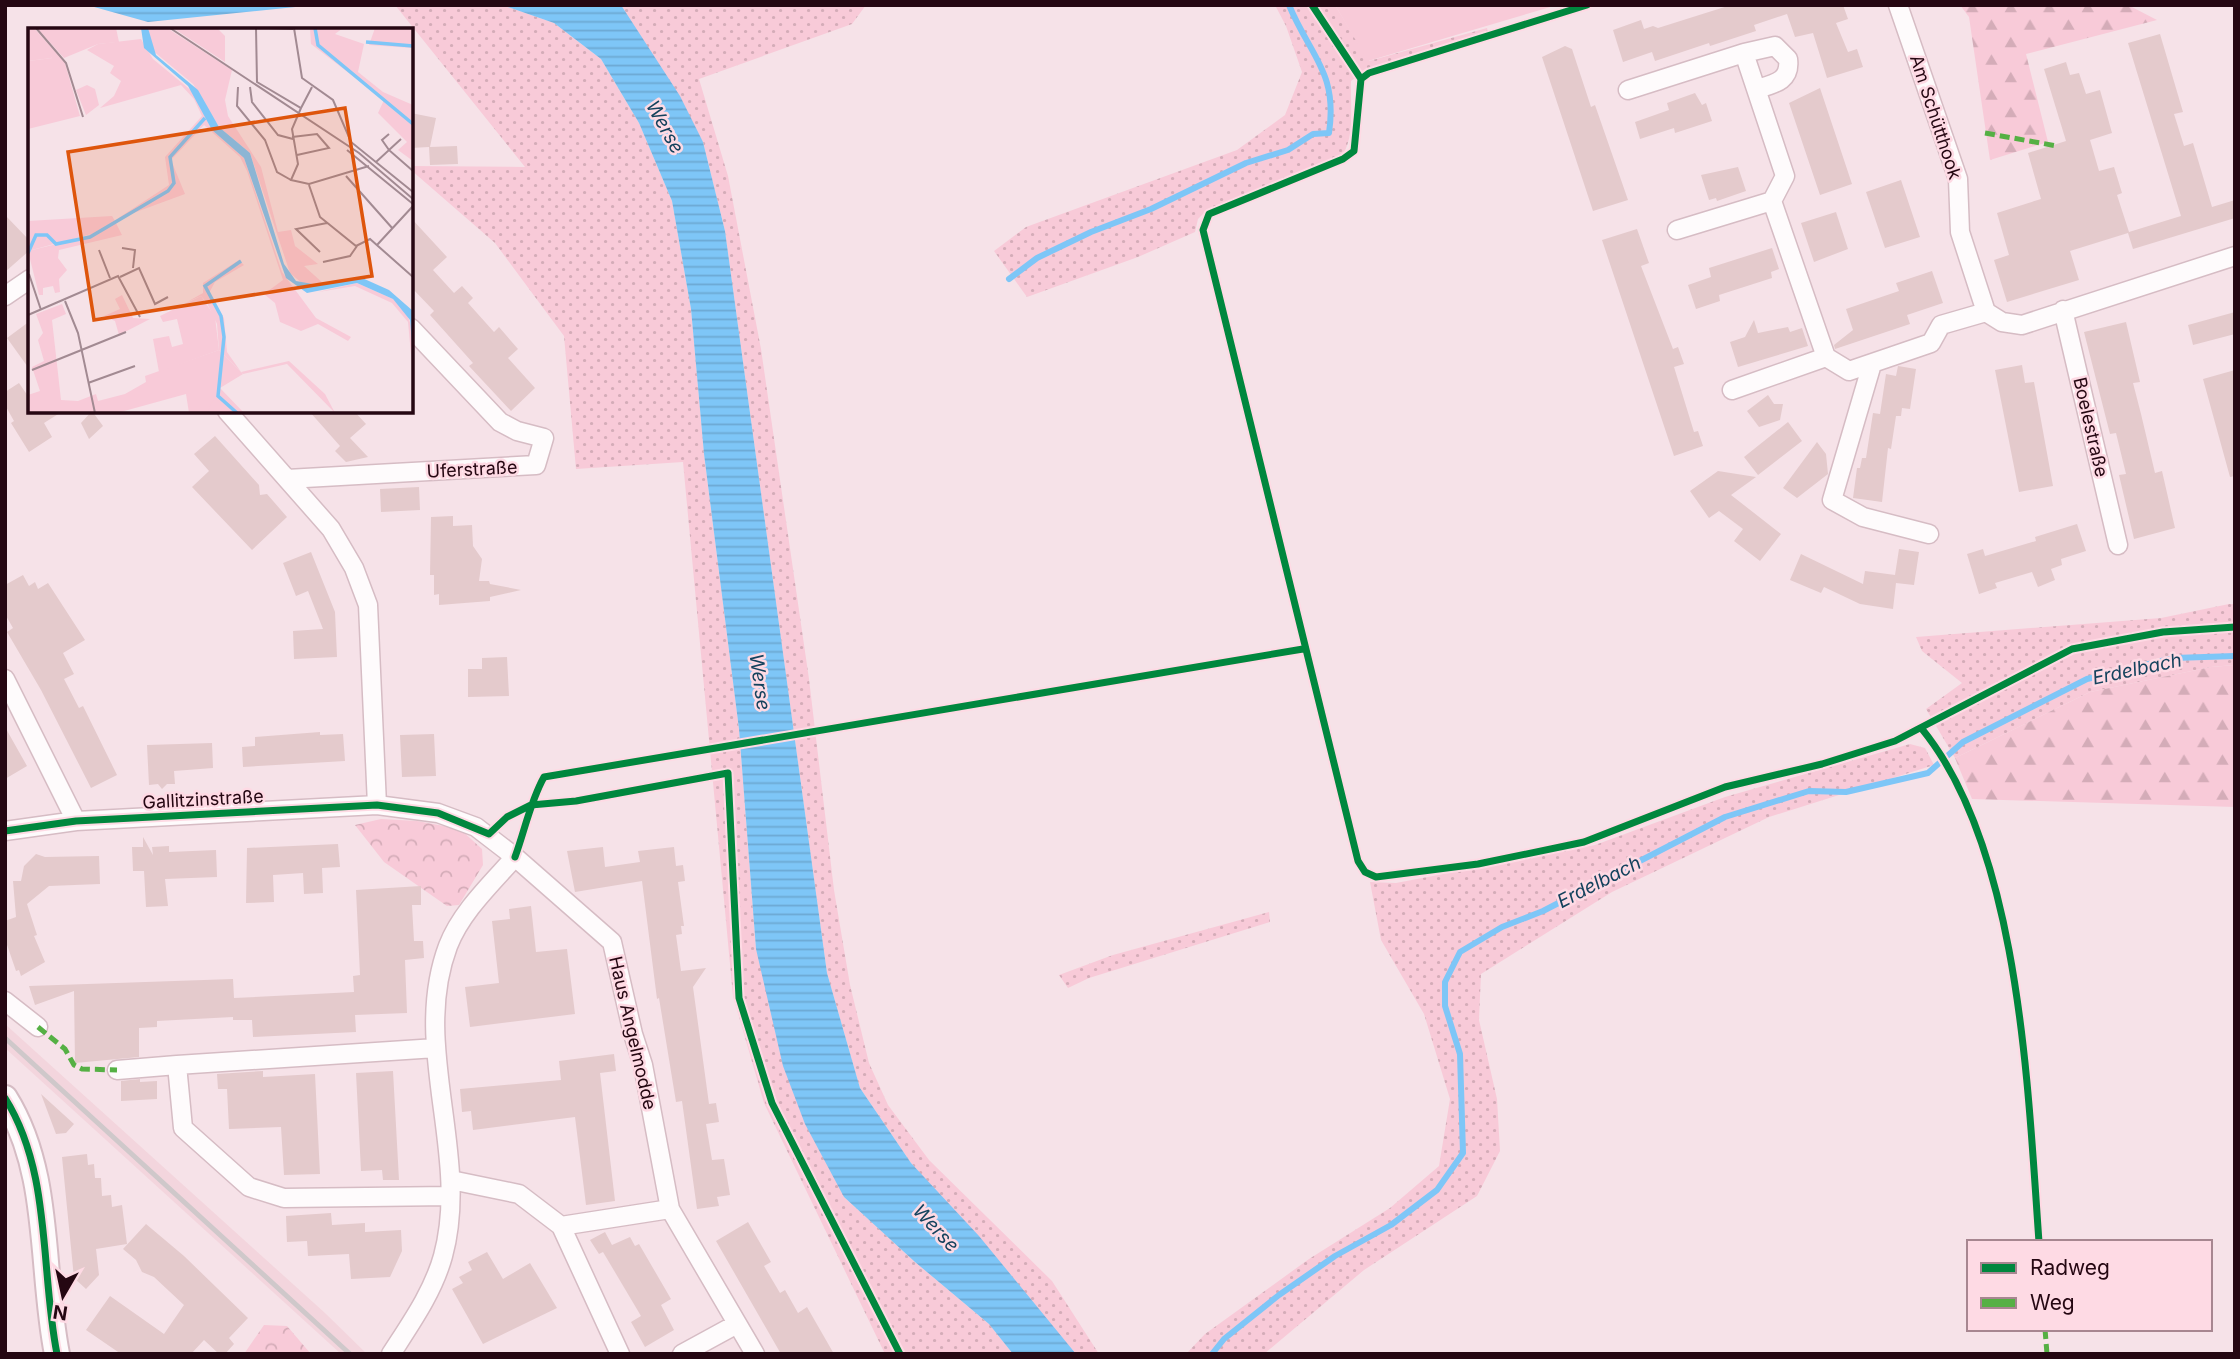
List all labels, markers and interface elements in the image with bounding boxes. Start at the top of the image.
inset map [28,28,413,413]
street label: Am Schütthook [1906,52,1966,182]
water label: Werse [641,97,689,157]
street label: Boelestraße [2069,375,2113,479]
street label: Uferstraße [426,456,518,482]
water label: Erdelbach [2090,648,2184,690]
water label: Werse [745,652,775,712]
street label: Gallitzinstraße [142,785,264,813]
water label: Erdelbach [1553,851,1645,913]
street label: Haus Angelmodde [605,954,661,1112]
water label: Werse [908,1199,964,1257]
legend [1967,1240,2212,1331]
text: Radweg [2030,1255,2110,1280]
north arrow [28,1261,98,1331]
text: Weg [2030,1290,2075,1315]
text: N [51,1300,69,1325]

